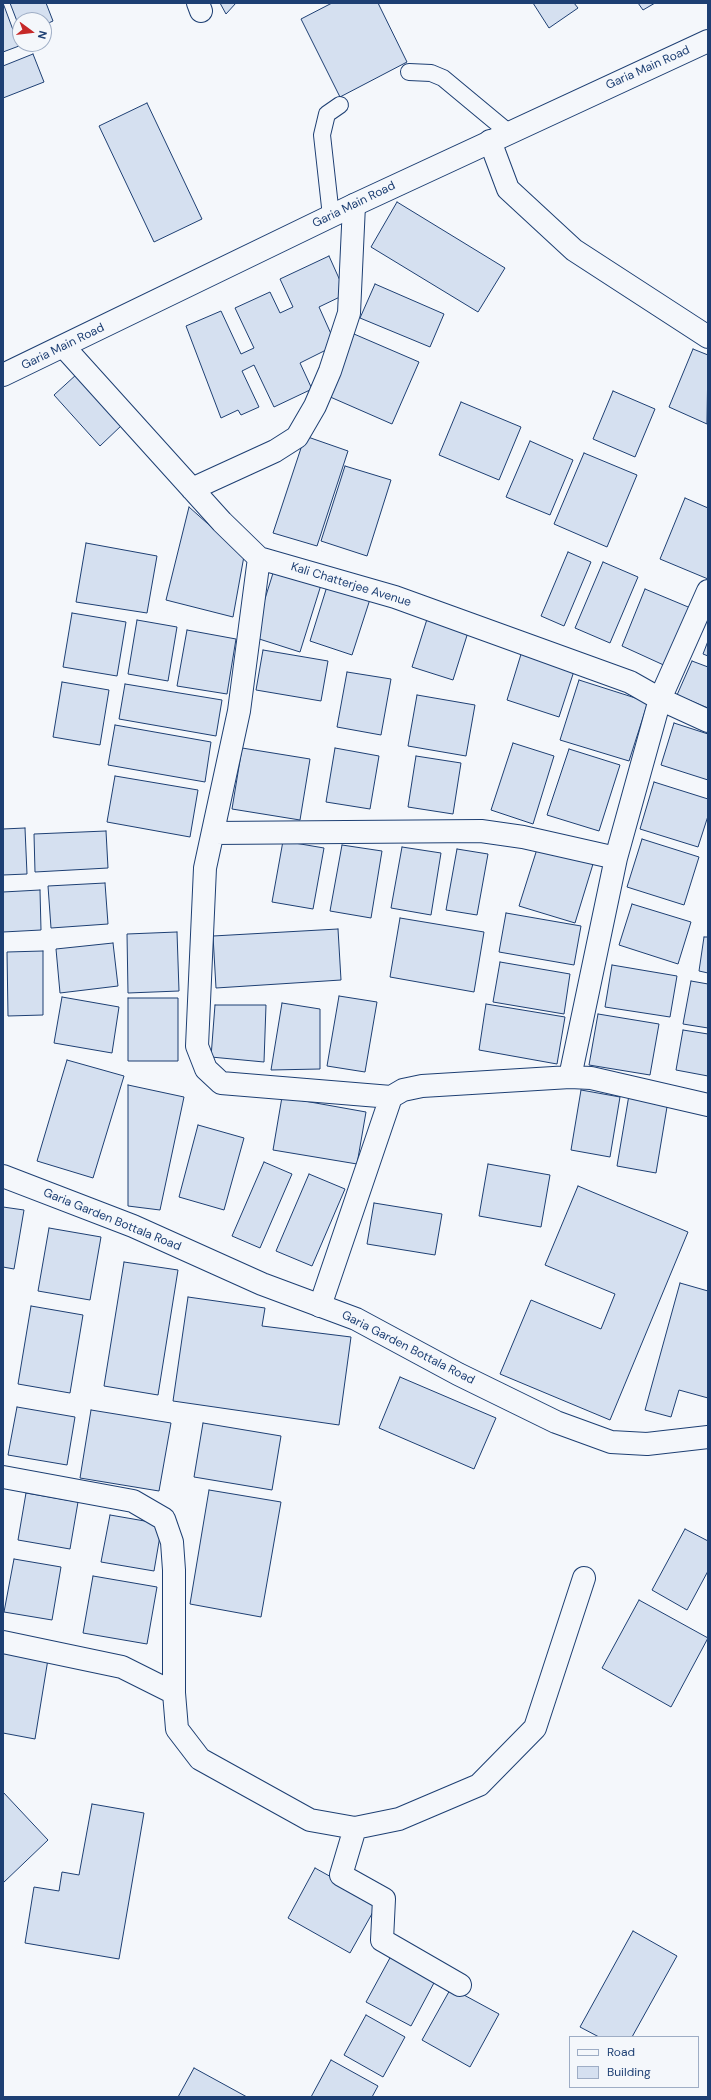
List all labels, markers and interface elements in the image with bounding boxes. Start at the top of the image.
north arrow [12,12,52,52]
text: N [35,29,50,41]
street label: Garia Main Road [604,43,692,93]
street label: Garia Main Road [310,179,398,231]
street label: Garia Main Road [19,321,107,373]
street label: Kali Chatterjee Avenue [289,560,413,610]
street label: Garia Garden Bottala Road [41,1186,183,1254]
street label: Garia Garden Bottala Road [339,1308,477,1388]
legend [569,2036,699,2088]
text: Road [607,2044,635,2060]
text: Building [607,2064,651,2080]

